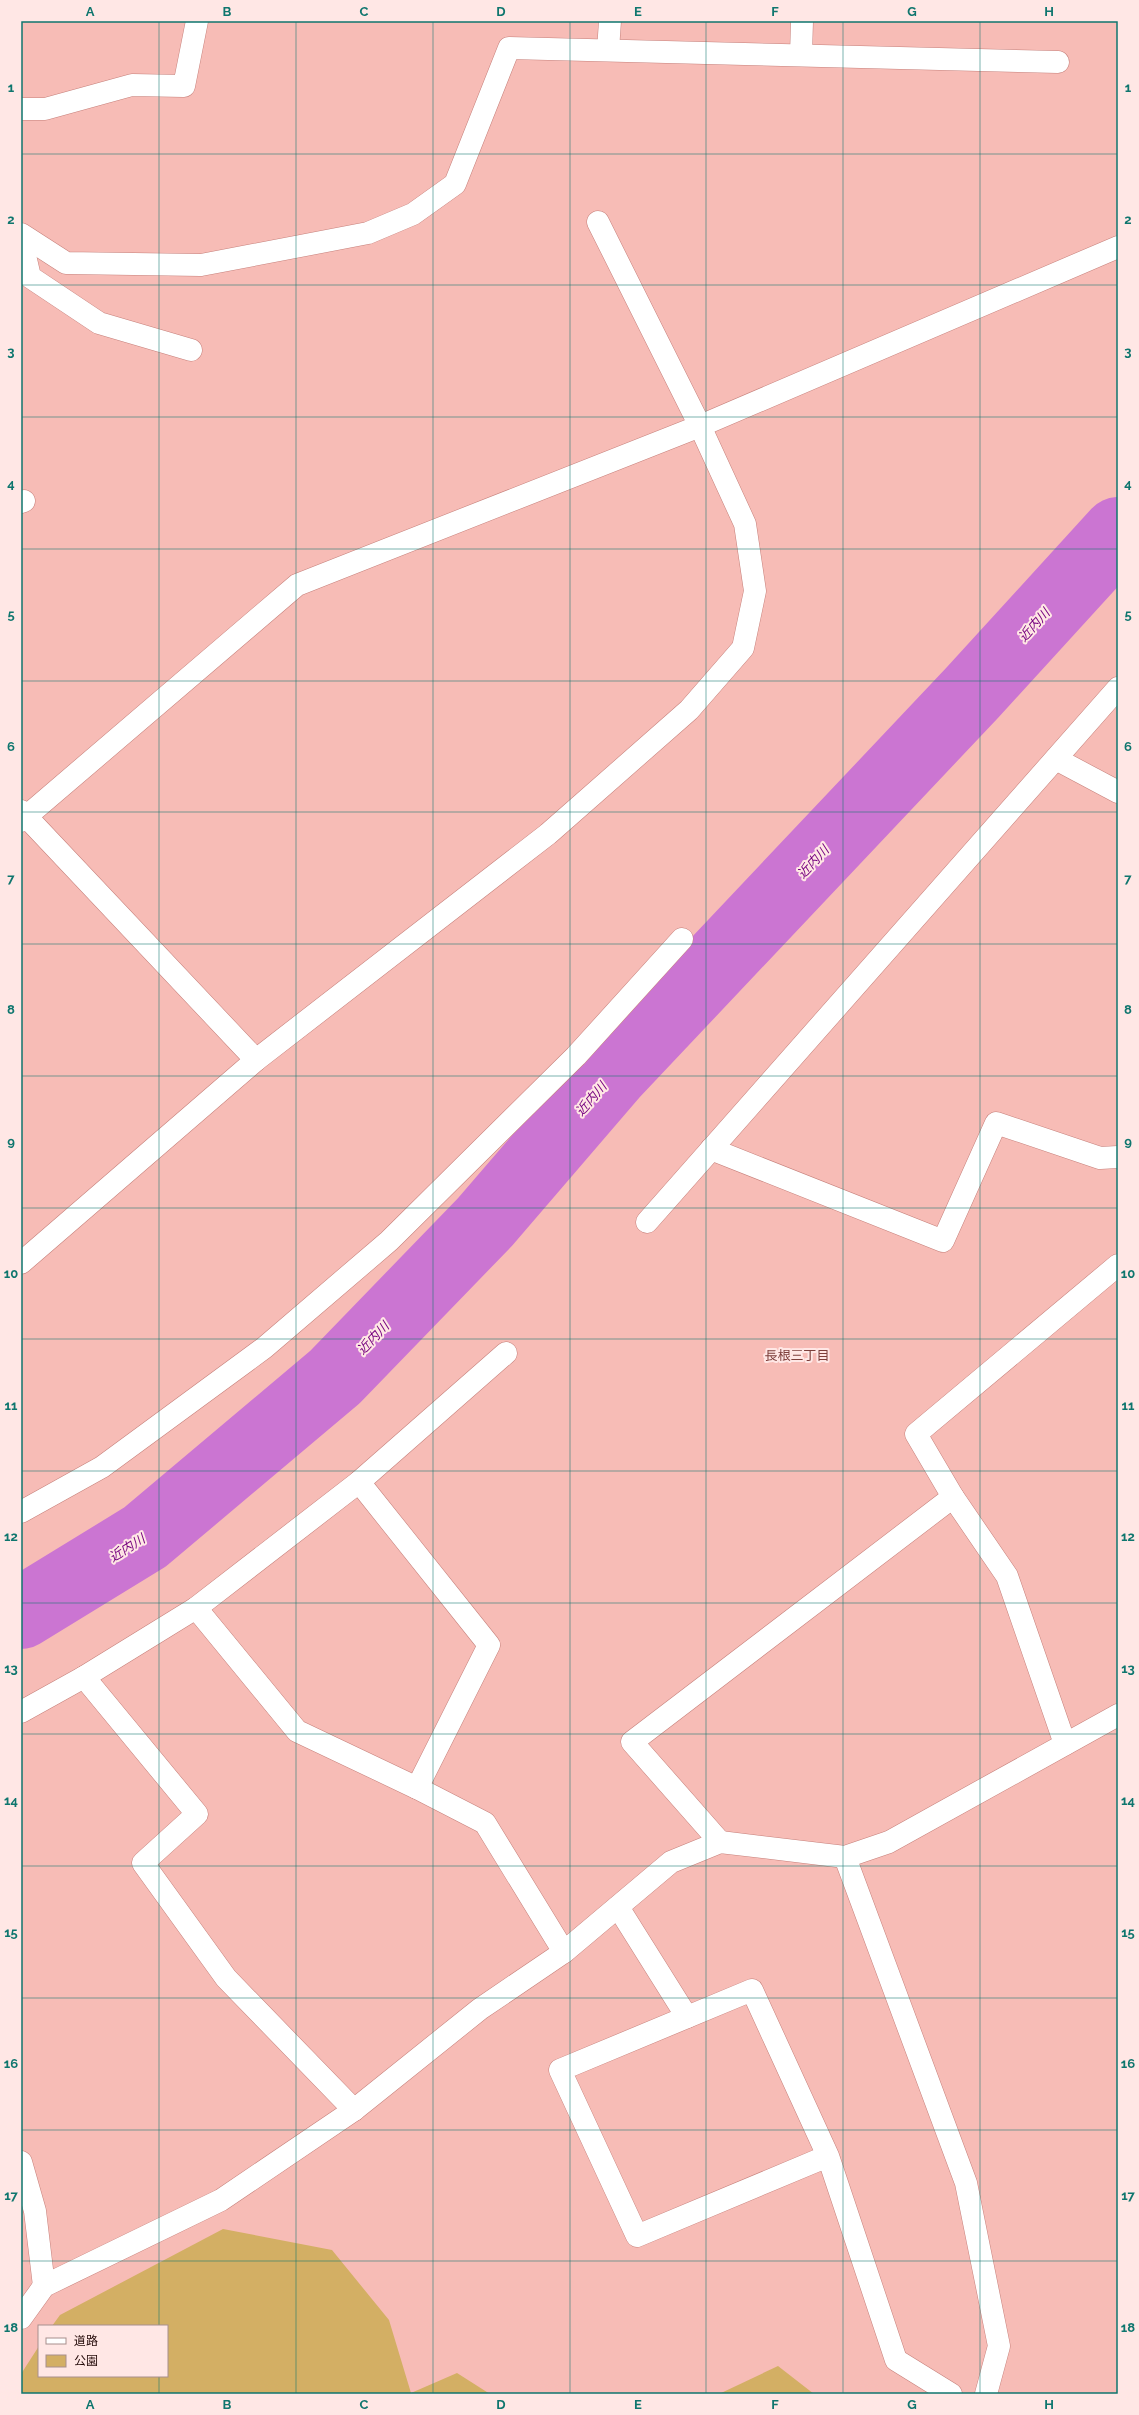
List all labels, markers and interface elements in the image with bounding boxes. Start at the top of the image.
text: A [86,4,95,19]
text: B [223,4,232,19]
text: C [360,4,369,19]
text: D [496,4,506,19]
text: E [634,4,642,19]
text: F [771,4,779,19]
text: G [907,4,917,19]
text: H [1044,4,1054,19]
text: 1 [8,80,15,95]
text: 1 [1125,80,1132,95]
text: 2 [7,212,15,227]
text: 2 [1124,212,1132,227]
text: 3 [7,344,15,359]
text: 3 [1124,344,1132,359]
text: 4 [7,476,15,491]
text: 4 [1124,476,1132,491]
water label: 近内川 [1015,604,1054,645]
text: 5 [7,607,15,622]
text: 5 [1124,607,1132,622]
text: 6 [7,739,15,754]
text: 6 [1124,739,1132,754]
water label: 近内川 [794,841,833,881]
text: 7 [7,871,15,886]
text: 7 [1124,871,1132,886]
text: 8 [7,1002,15,1017]
text: 8 [1124,1002,1132,1017]
water label: 近内川 [573,1078,611,1119]
text: 9 [7,1134,15,1149]
text: 9 [1124,1134,1132,1149]
text: 10 [4,1266,18,1281]
text: 10 [1121,1266,1135,1281]
water label: 近内川 [354,1317,393,1357]
district label: 長根三丁目 [764,1348,830,1363]
text: 11 [5,1398,18,1413]
text: 11 [1122,1398,1135,1413]
text: 12 [4,1529,18,1544]
text: 12 [1121,1529,1135,1544]
water label: 近内川 [106,1530,149,1565]
text: 13 [4,1661,18,1676]
text: 13 [1121,1661,1135,1676]
text: 14 [4,1793,18,1808]
text: 14 [1121,1793,1135,1808]
text: 15 [4,1925,18,1940]
text: 15 [1121,1925,1135,1940]
text: 16 [4,2056,18,2071]
text: 16 [1121,2056,1135,2071]
text: 17 [4,2188,19,2203]
text: 17 [1121,2188,1136,2203]
text: 18 [4,2320,18,2335]
text: 18 [1121,2320,1135,2335]
legend [38,2325,168,2377]
text: 道路 [74,2334,98,2348]
text: 公園 [74,2354,98,2368]
text: A [86,2397,95,2412]
text: B [223,2397,232,2412]
text: C [360,2397,369,2412]
text: D [496,2397,506,2412]
text: E [634,2397,642,2412]
text: F [771,2397,779,2412]
text: G [907,2397,917,2412]
text: H [1044,2397,1054,2412]

